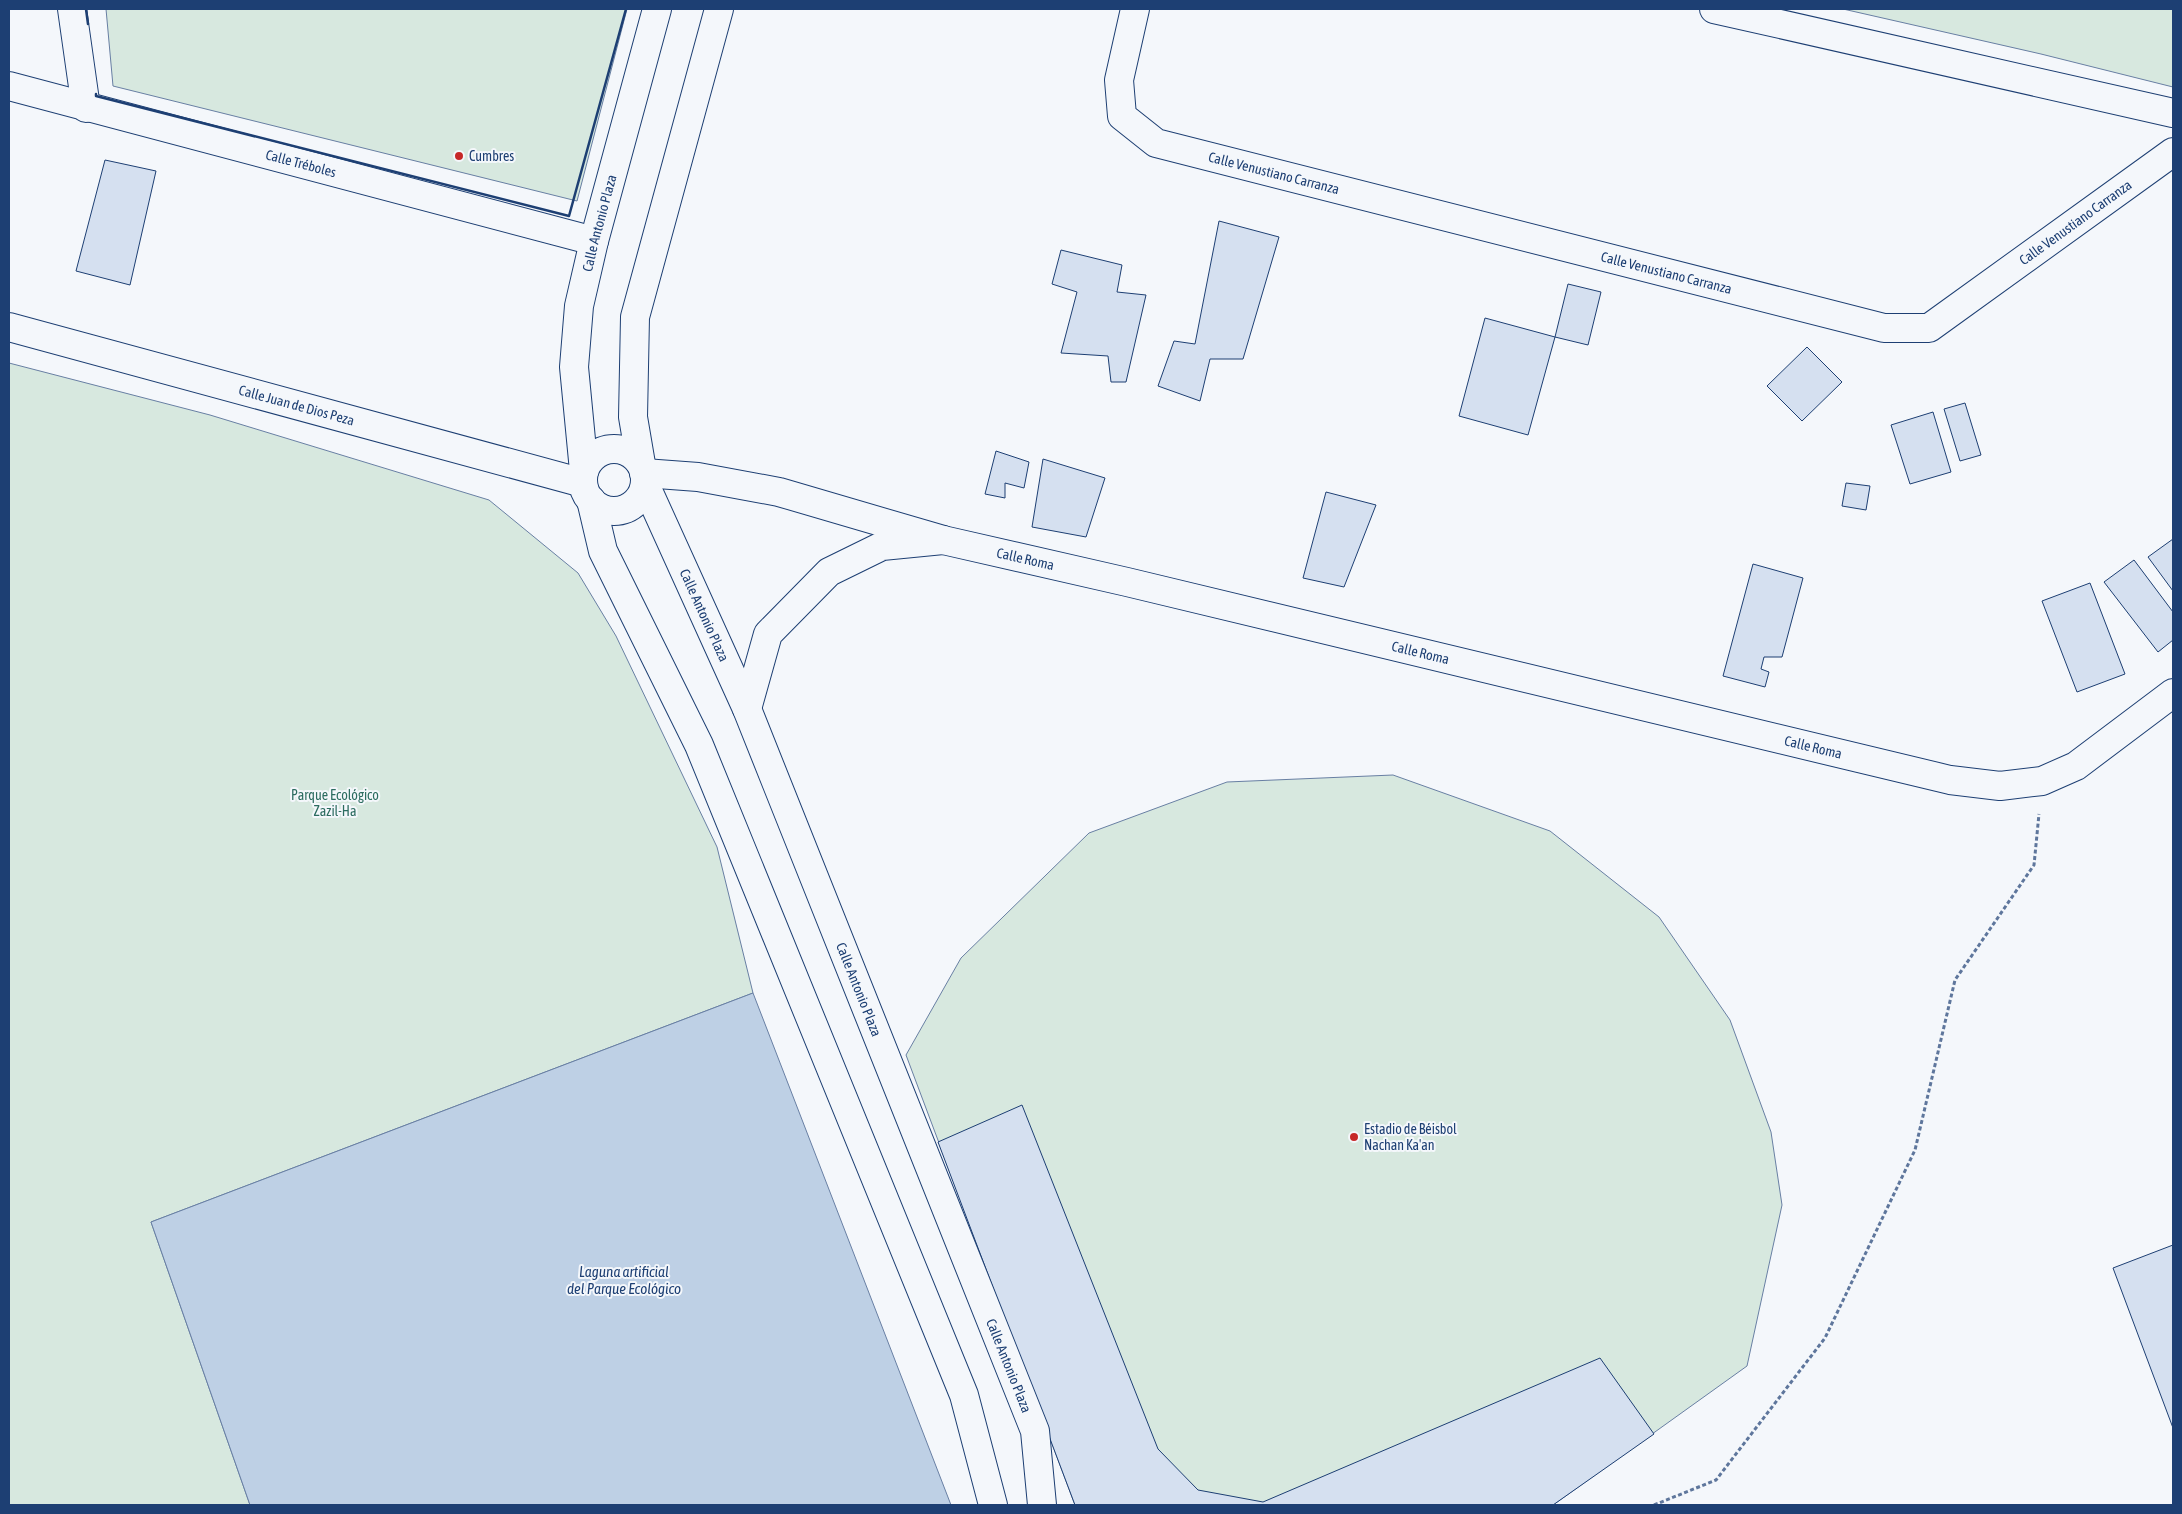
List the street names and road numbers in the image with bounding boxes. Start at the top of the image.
street label: Calle Tréboles [264,146,338,180]
street label: Calle Venustiano Carranza [1207,149,1341,197]
street label: Calle Antonio Plaza [579,173,620,273]
street label: Calle Venustiano Carranza [2016,177,2135,268]
street label: Calle Venustiano Carranza [1599,248,1734,297]
street label: Calle Juan de Dios Peza [237,382,356,428]
street label: Calle Roma [995,545,1056,573]
street label: Calle Antonio Plaza [677,566,732,664]
street label: Calle Roma [1390,638,1451,667]
street label: Calle Roma [1783,732,1844,762]
street label: Calle Antonio Plaza [833,940,885,1039]
street label: Calle Antonio Plaza [983,1316,1035,1415]

